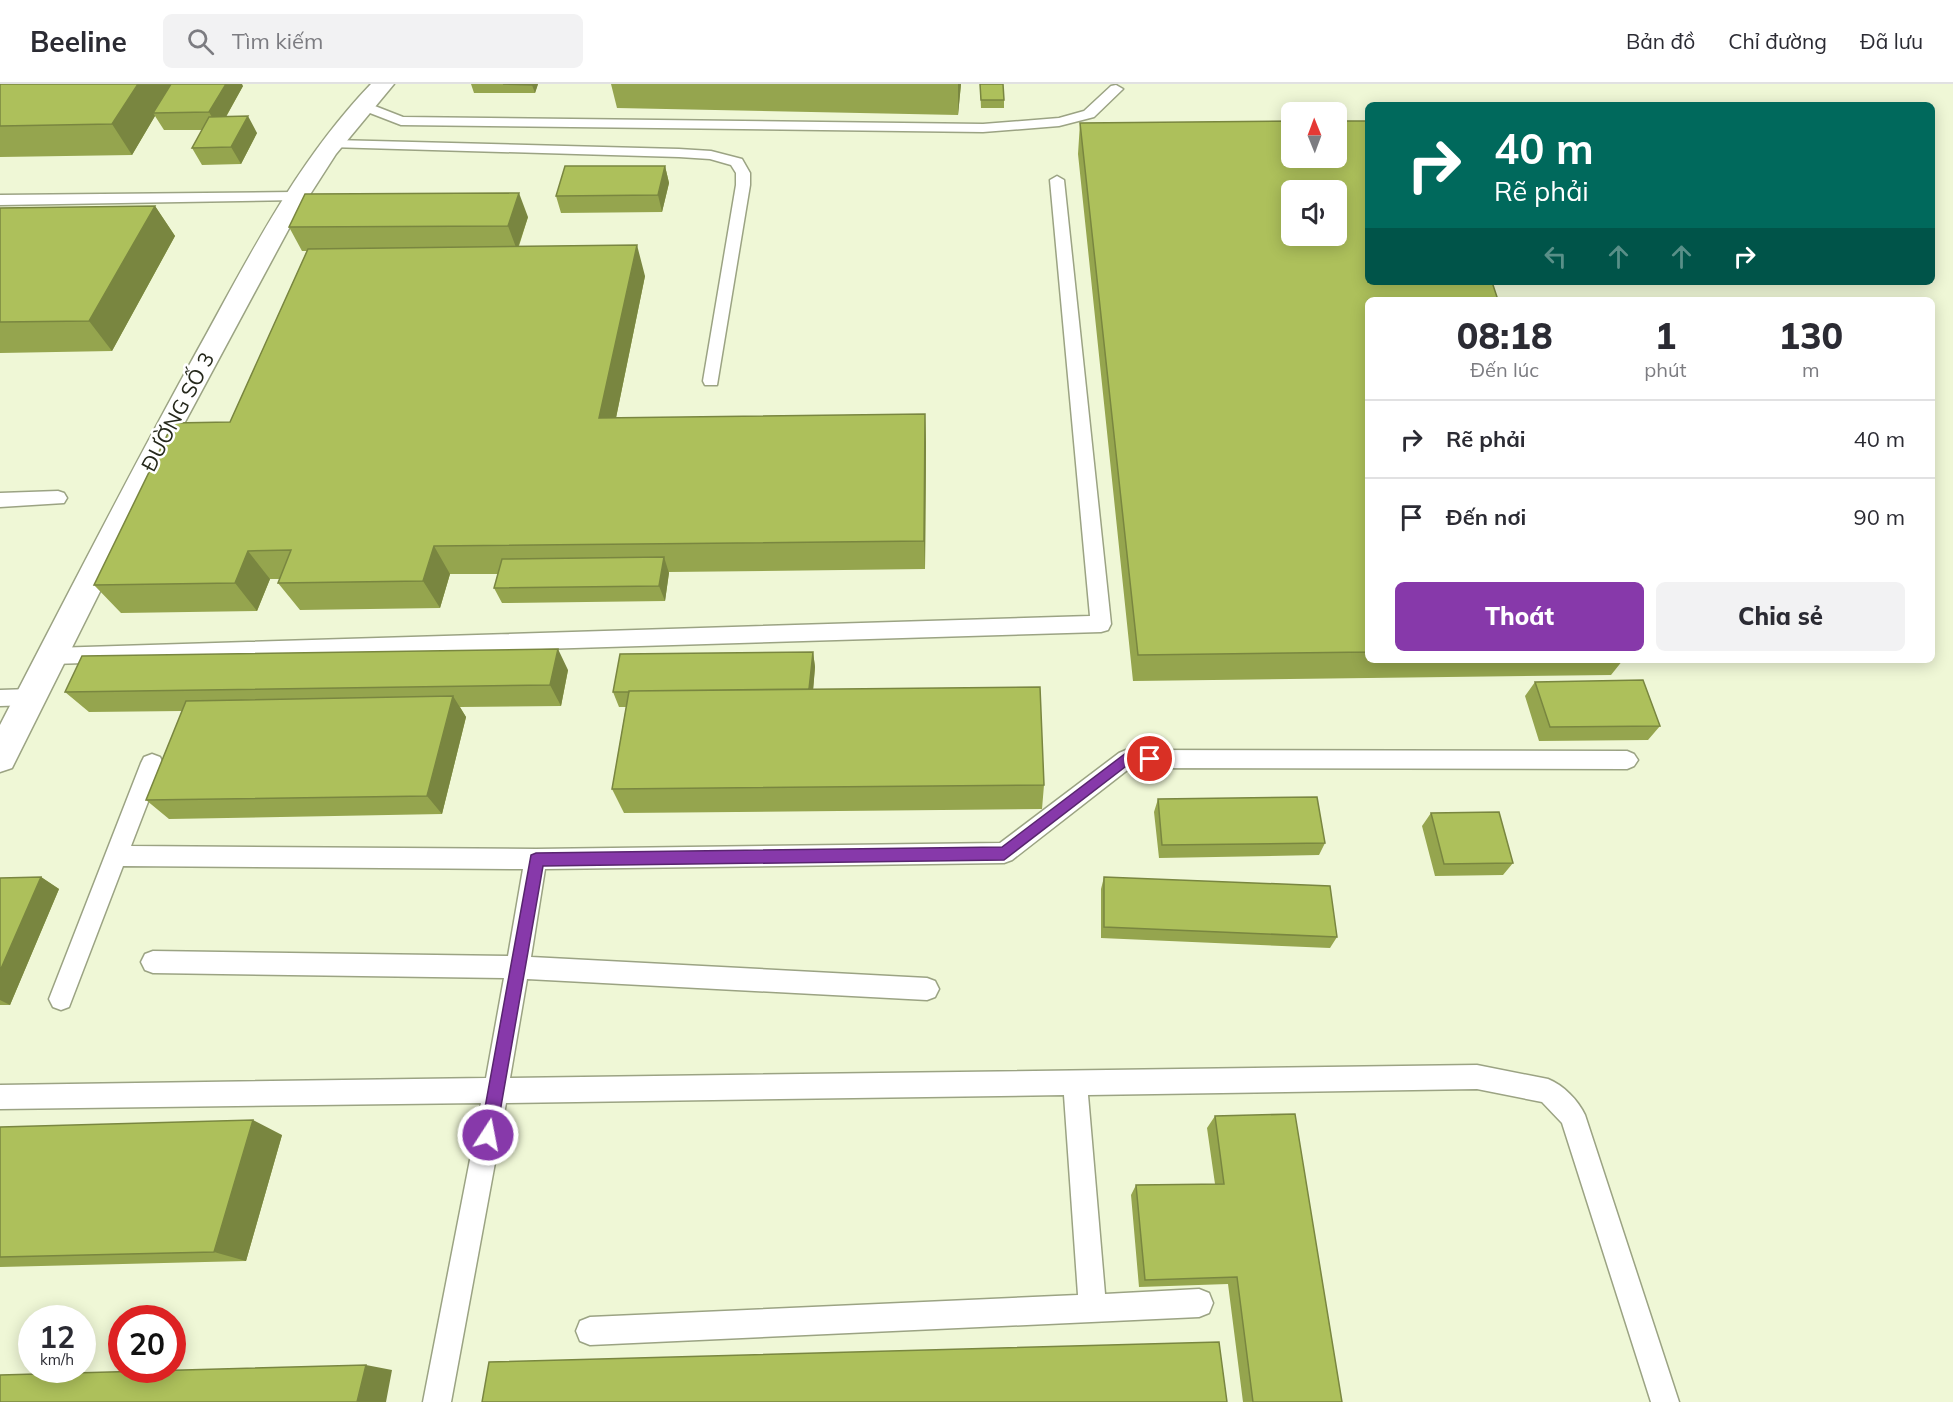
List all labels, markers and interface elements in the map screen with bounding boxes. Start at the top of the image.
search box [163,14,583,68]
text: Beeline [30,24,127,59]
icon: search [184,25,217,58]
text: Tìm kiếm [232,27,323,55]
text: Bản đồ [1626,28,1695,54]
text: Chỉ đường [1728,28,1827,54]
text: Đã lưu [1860,28,1923,54]
north arrow [1281,102,1347,168]
map controls [1281,102,1347,246]
text: 40 m [1494,122,1594,175]
icon: right [1395,126,1473,204]
text: Rẽ phải [1494,174,1589,208]
button: sound [1281,180,1347,246]
icon: left [1539,240,1572,273]
icon: ahead [1602,240,1635,273]
icon: ahead [1665,240,1698,273]
icon: right [1728,240,1761,273]
text: 08:18 [1457,313,1553,358]
text: 1 [1655,313,1676,358]
text: 130 [1778,313,1843,358]
street label: ĐƯỜNG SỐ 3 [134,347,219,476]
text: Đến lúc [1470,357,1539,382]
text: phút [1644,357,1687,382]
text: m [1802,357,1820,382]
icon: right [1395,423,1428,456]
text: Rẽ phải [1446,425,1526,453]
text: 40 m [1854,425,1905,453]
icon: arrive [1395,501,1428,534]
text: Đến nơi [1446,503,1526,531]
text: 90 m [1854,503,1905,531]
button: Thoát [1395,582,1644,651]
button: Chia sẻ [1656,582,1905,651]
pin [1124,733,1175,784]
icon: arrive [1133,742,1166,775]
position arrow [456,1103,520,1167]
speed limit sign: 20 [108,1305,186,1383]
text: 12 [39,1318,75,1356]
text: km/h [40,1350,74,1369]

